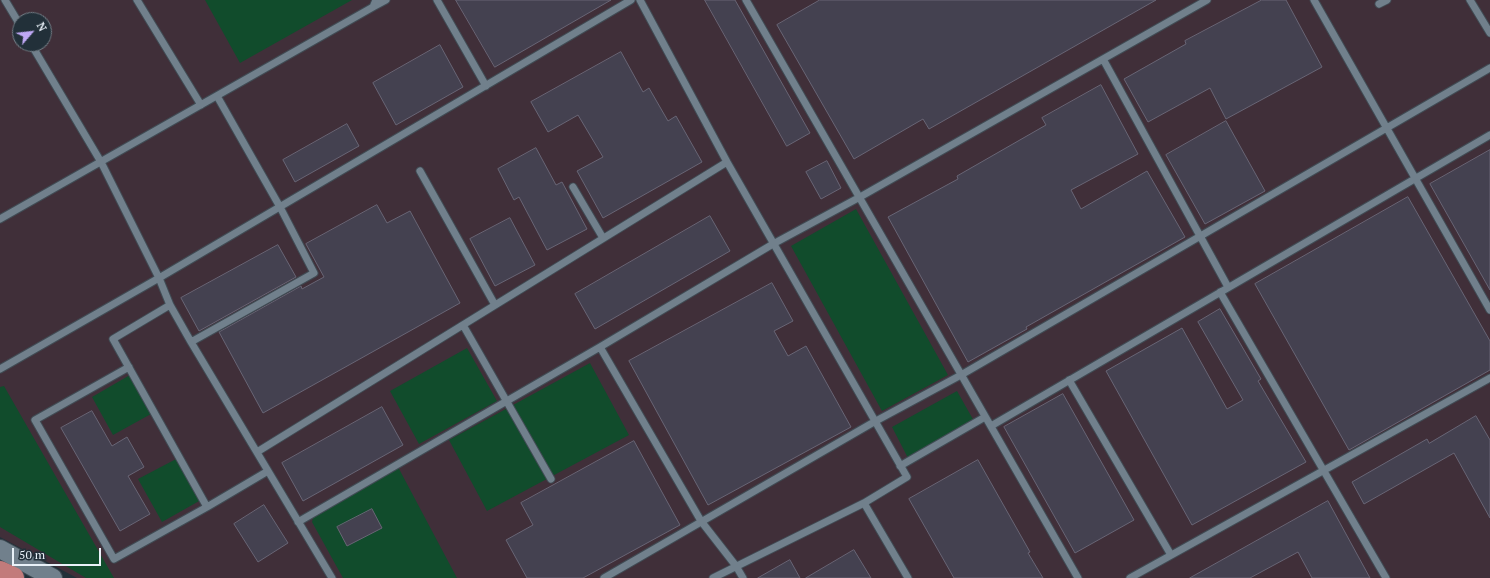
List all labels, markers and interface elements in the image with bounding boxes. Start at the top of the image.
north arrow [12,12,52,52]
text: N [34,20,50,34]
scale bar [14,540,103,566]
text: 50 m [19,547,45,562]

